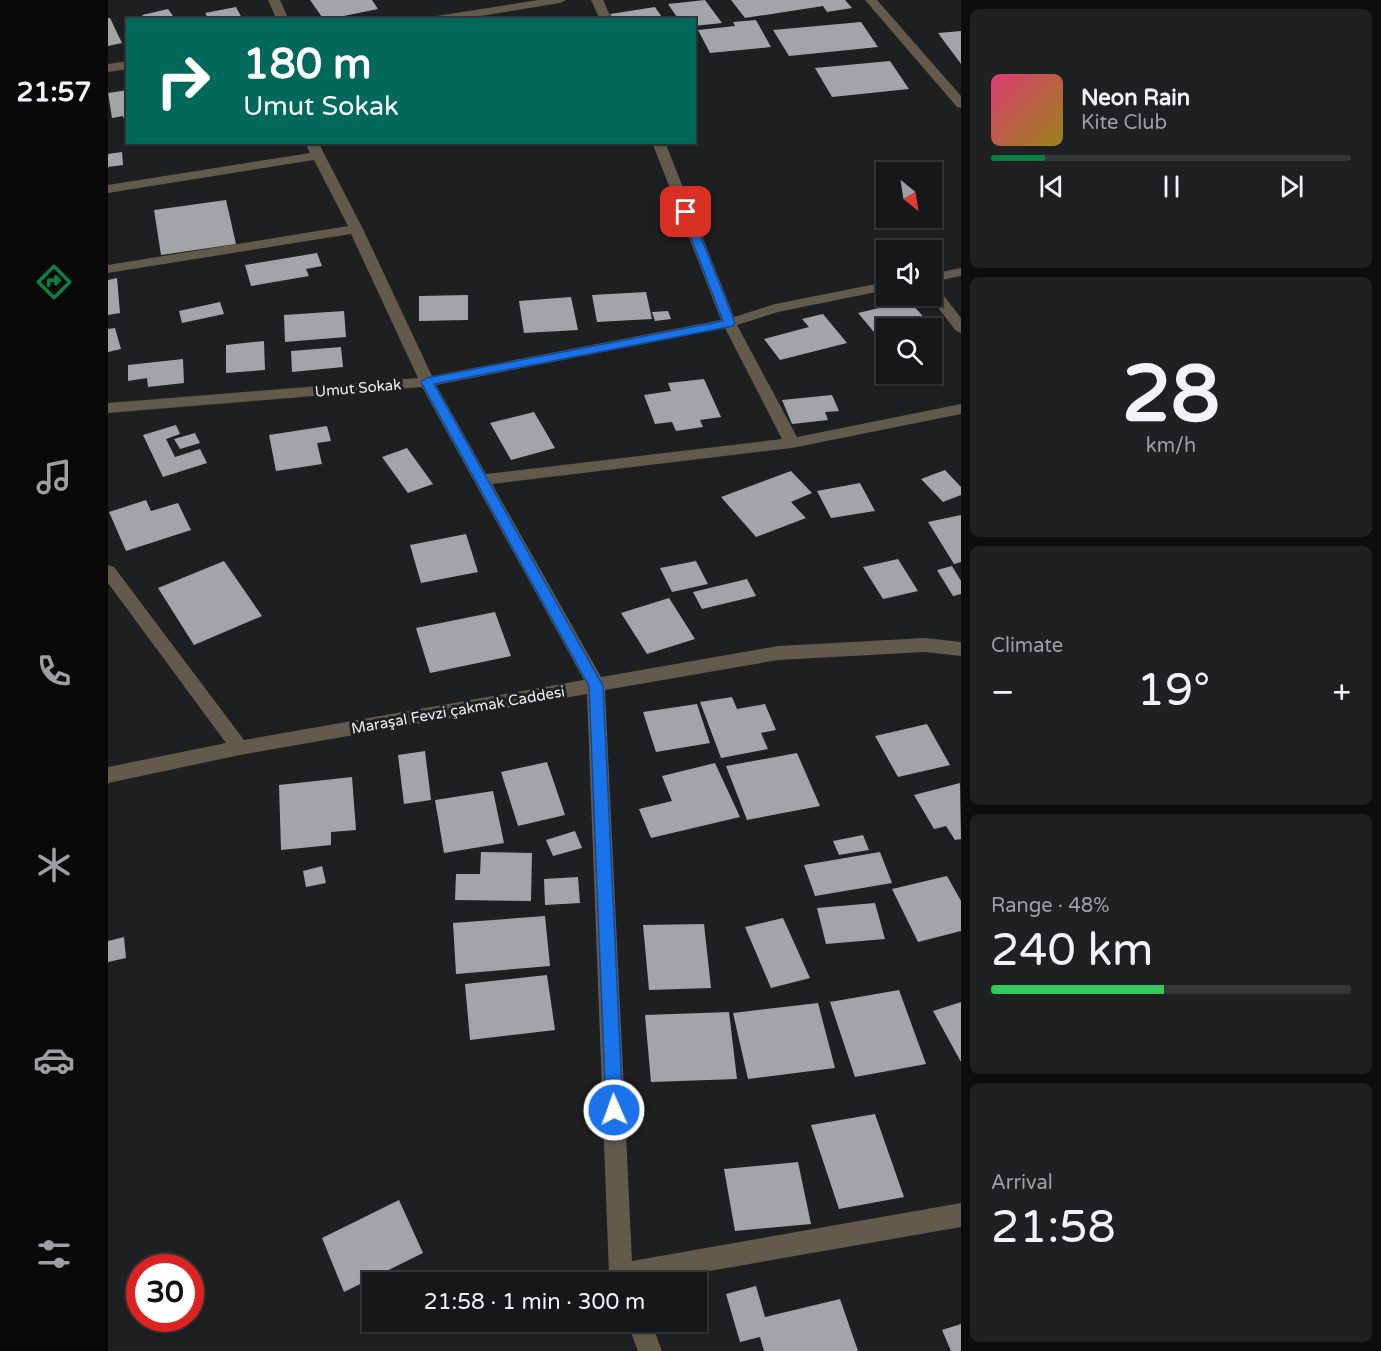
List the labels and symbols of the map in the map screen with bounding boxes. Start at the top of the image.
north arrow [876,162,942,228]
pin [660,186,711,237]
street label: Umut Sokak [314,375,402,401]
street label: Maraşal Fevzi çakmak Caddesi [350,682,566,738]
position arrow [582,1078,646,1142]
speed limit sign: 30 [126,1254,204,1332]

